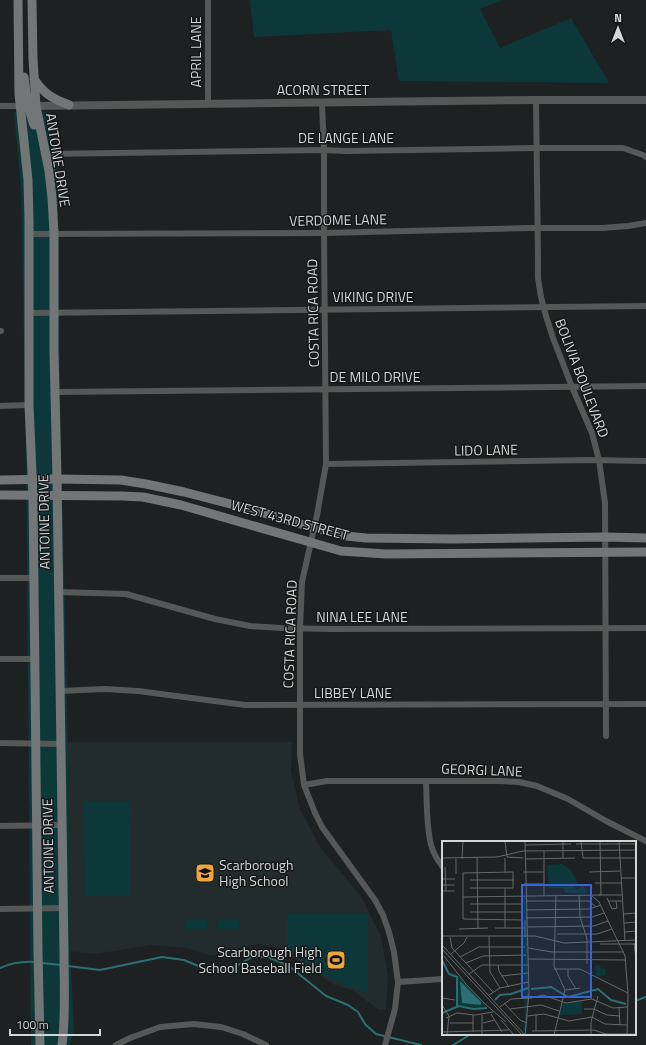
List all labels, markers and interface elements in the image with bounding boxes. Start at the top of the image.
north arrow [598,8,638,48]
text: N [614,10,622,26]
street label: APRIL LANE [185,16,206,87]
street label: ACORN STREET [277,79,370,100]
street label: ANTOINE DRIVE [41,111,76,209]
street label: DE LANGE LANE [298,127,394,148]
street label: VERDOME LANE [289,208,387,231]
street label: COSTA RICA ROAD [301,259,324,367]
street label: VIKING DRIVE [332,286,414,307]
street label: BOLIVIA BOULEVARD [550,315,615,440]
street label: DE MILO DRIVE [330,366,421,387]
street label: LIDO LANE [454,438,518,461]
street label: ANTOINE DRIVE [32,474,55,570]
street label: WEST 43RD STREET [229,494,352,545]
street label: COSTA RICA ROAD [277,579,302,689]
street label: NINA LEE LANE [316,606,408,627]
street label: LIBBEY LANE [314,682,392,703]
street label: GEORGI LANE [441,758,523,781]
street label: ANTOINE DRIVE [36,798,59,894]
inset map [442,841,636,1035]
place label: Scarborough High School [219,854,294,891]
school or university icon: Scarborough High School [194,862,216,884]
place label: Scarborough High School Baseball Field [198,941,322,978]
sports icon: Scarborough High School Baseball Field [325,949,347,971]
scale bar [10,1011,100,1037]
text: 100 m [16,1015,49,1034]

